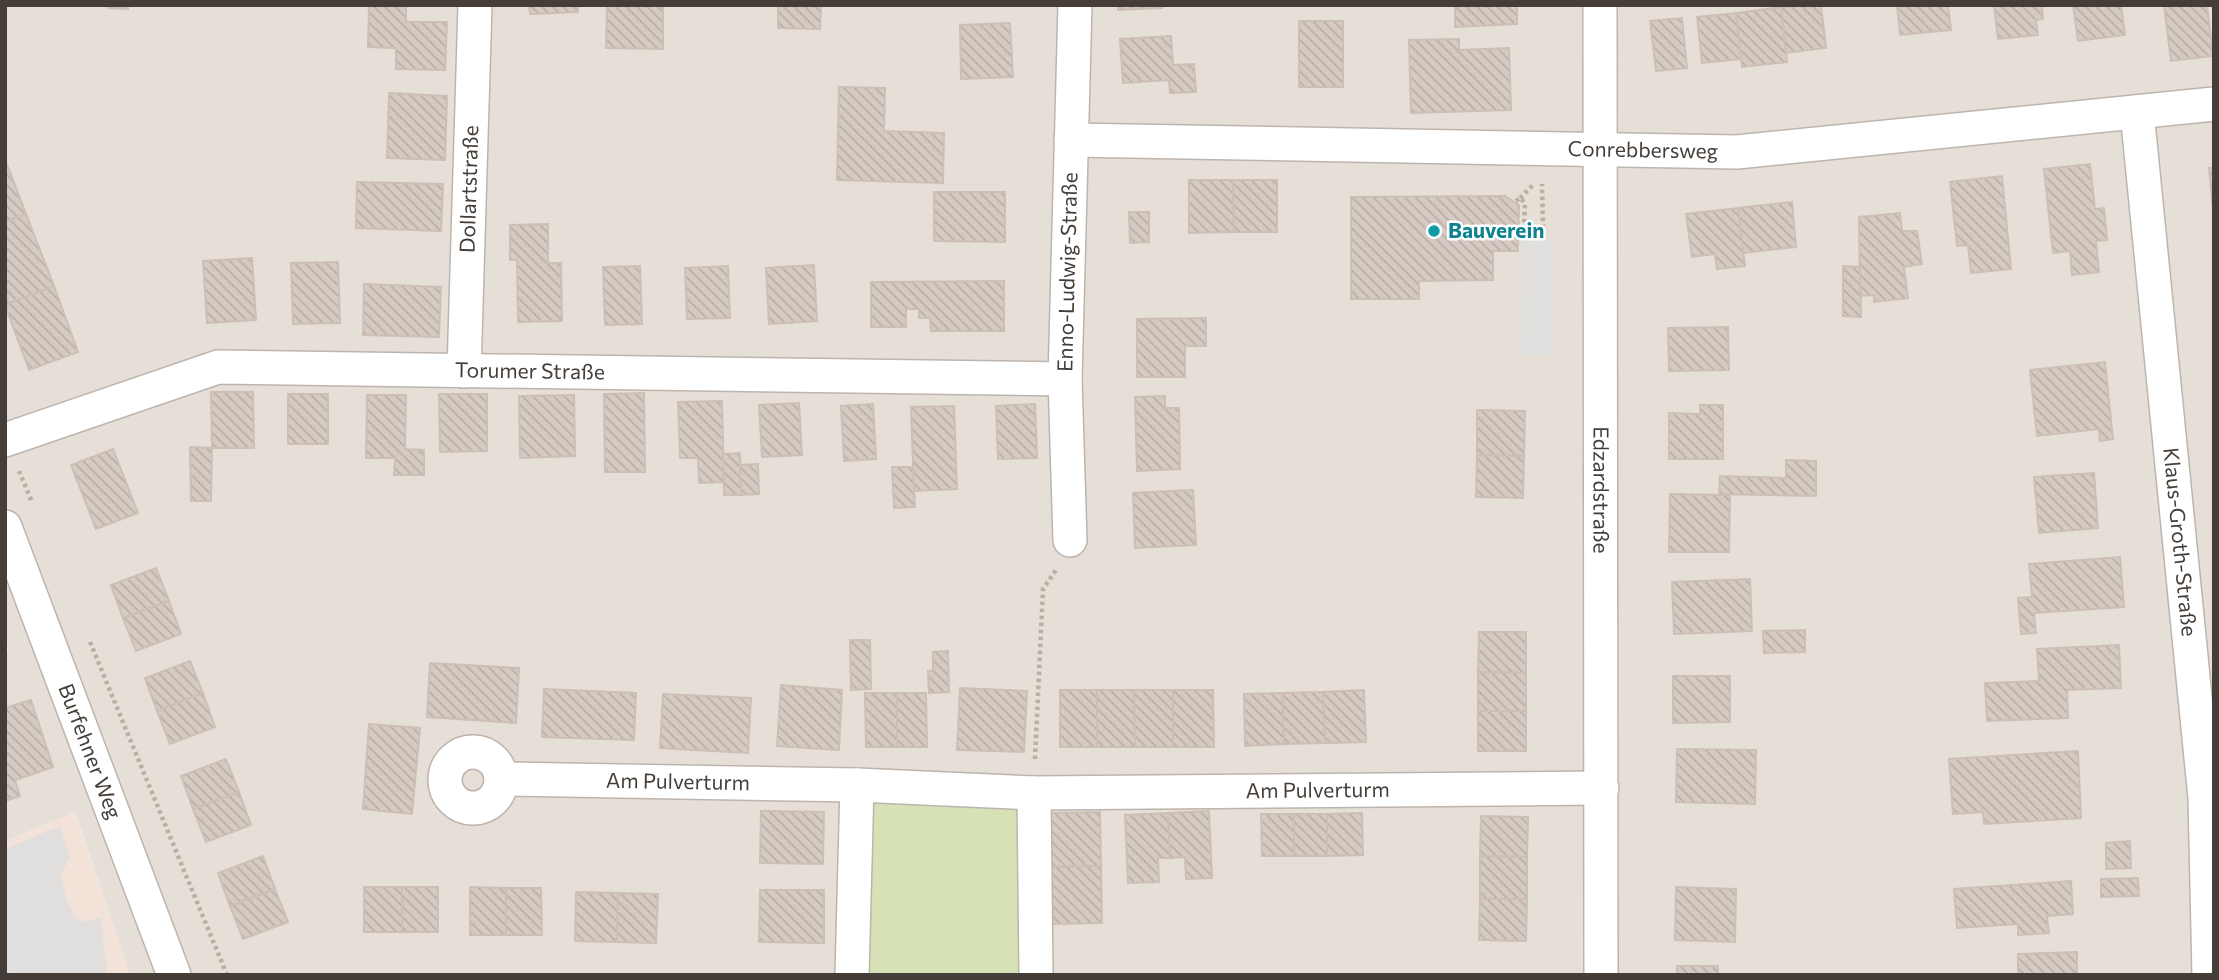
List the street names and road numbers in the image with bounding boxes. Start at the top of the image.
street label: Dollartstraße [454,125,482,253]
street label: Conrebbersweg [1568,135,1718,163]
street label: Enno-Ludwig-Straße [1051,172,1082,372]
street label: Torumer Straße [455,356,605,383]
street label: Edzardstraße [1589,426,1615,554]
street label: Klaus-Groth-Straße [2159,446,2203,637]
street label: Burfehner Weg [54,680,128,822]
street label: Am Pulverturm [606,767,750,794]
street label: Am Pulverturm [1246,776,1390,802]

